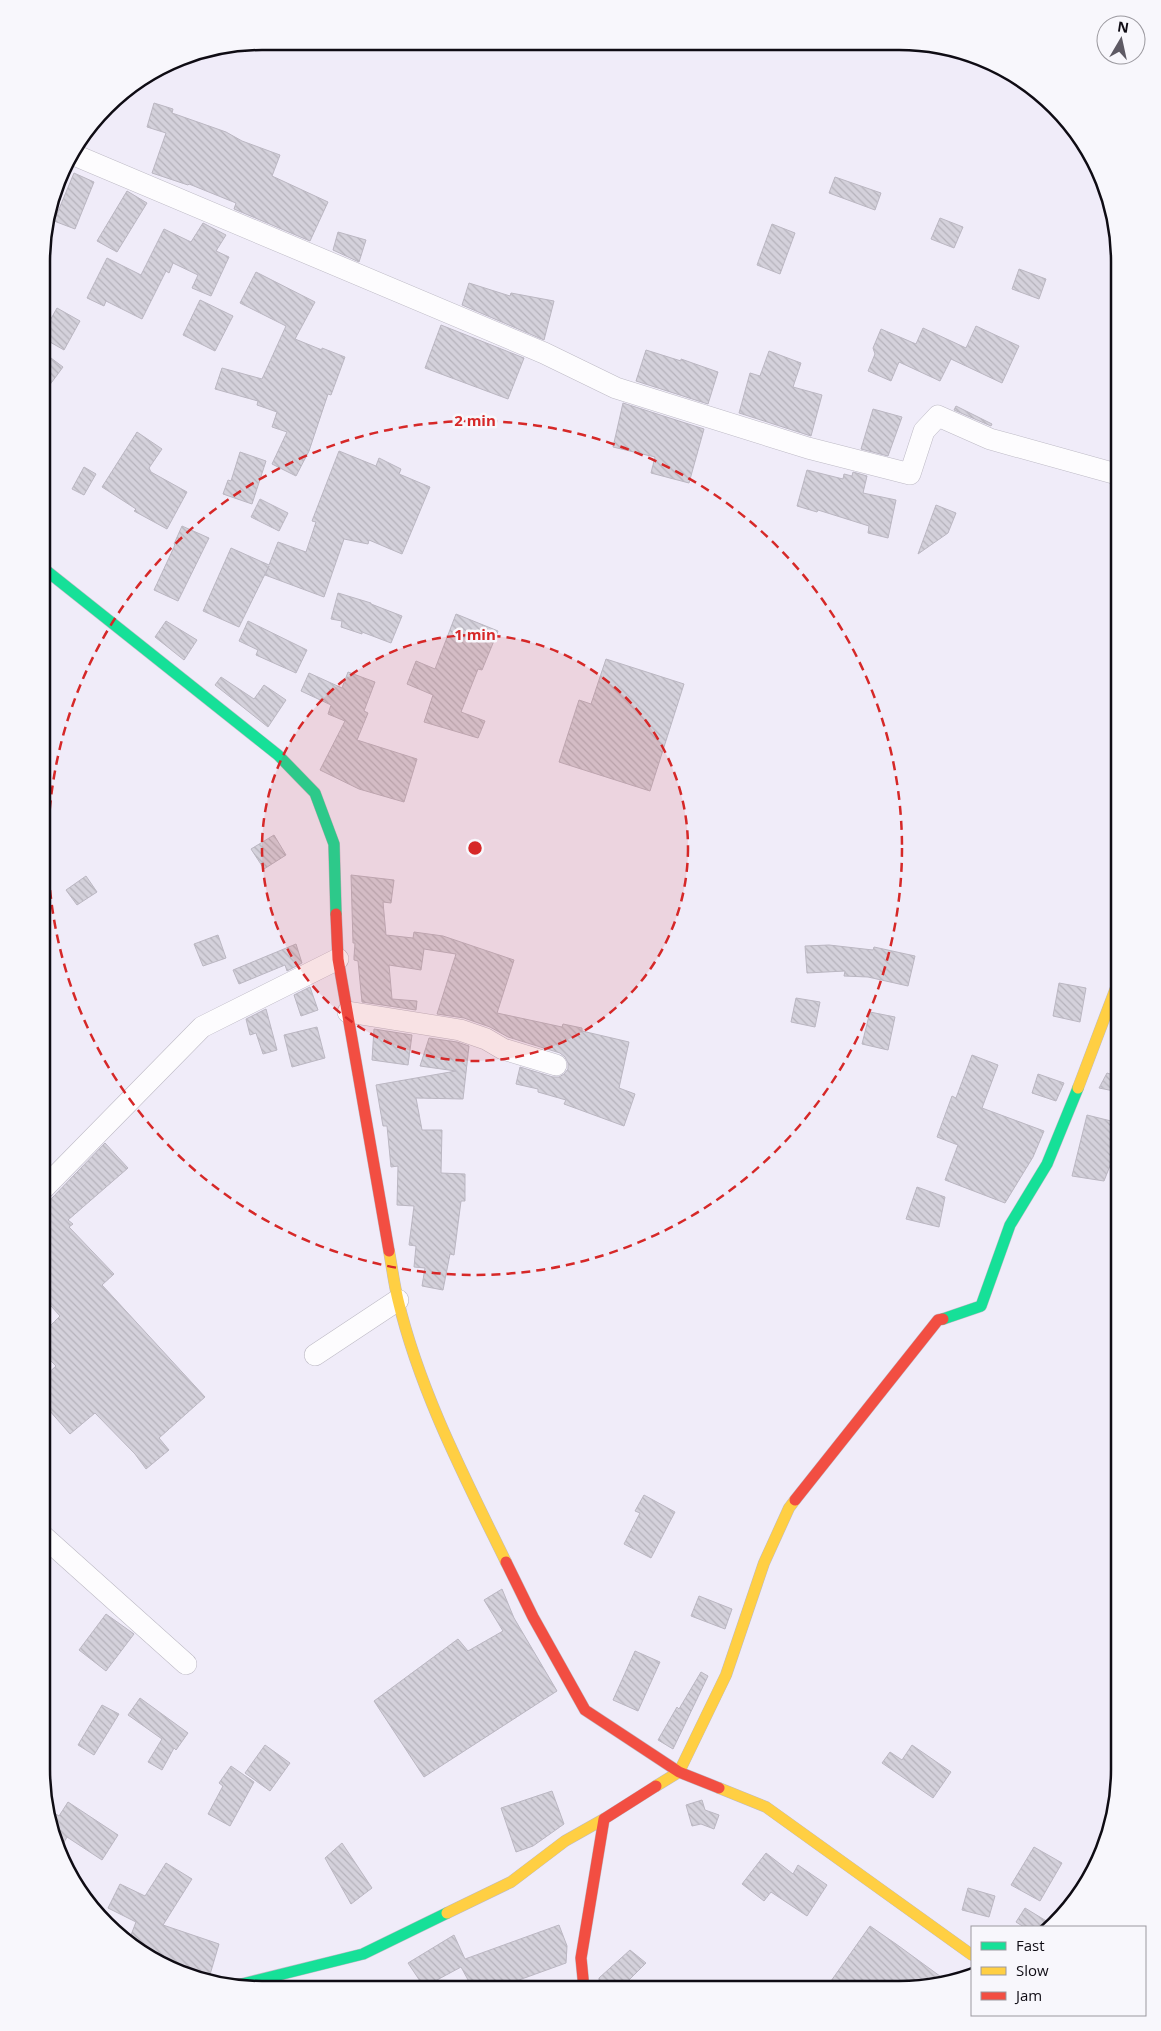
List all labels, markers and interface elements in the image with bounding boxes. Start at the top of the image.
north arrow [1096,15,1146,65]
text: N [1116,16,1130,37]
text: 2 min [454,410,496,430]
text: 1 min [454,624,496,644]
centre of rings [466,839,484,857]
legend [971,1926,1146,2016]
text: Fast [1016,1935,1045,1955]
text: Slow [1016,1960,1049,1980]
text: Jam [1014,1985,1042,2005]

